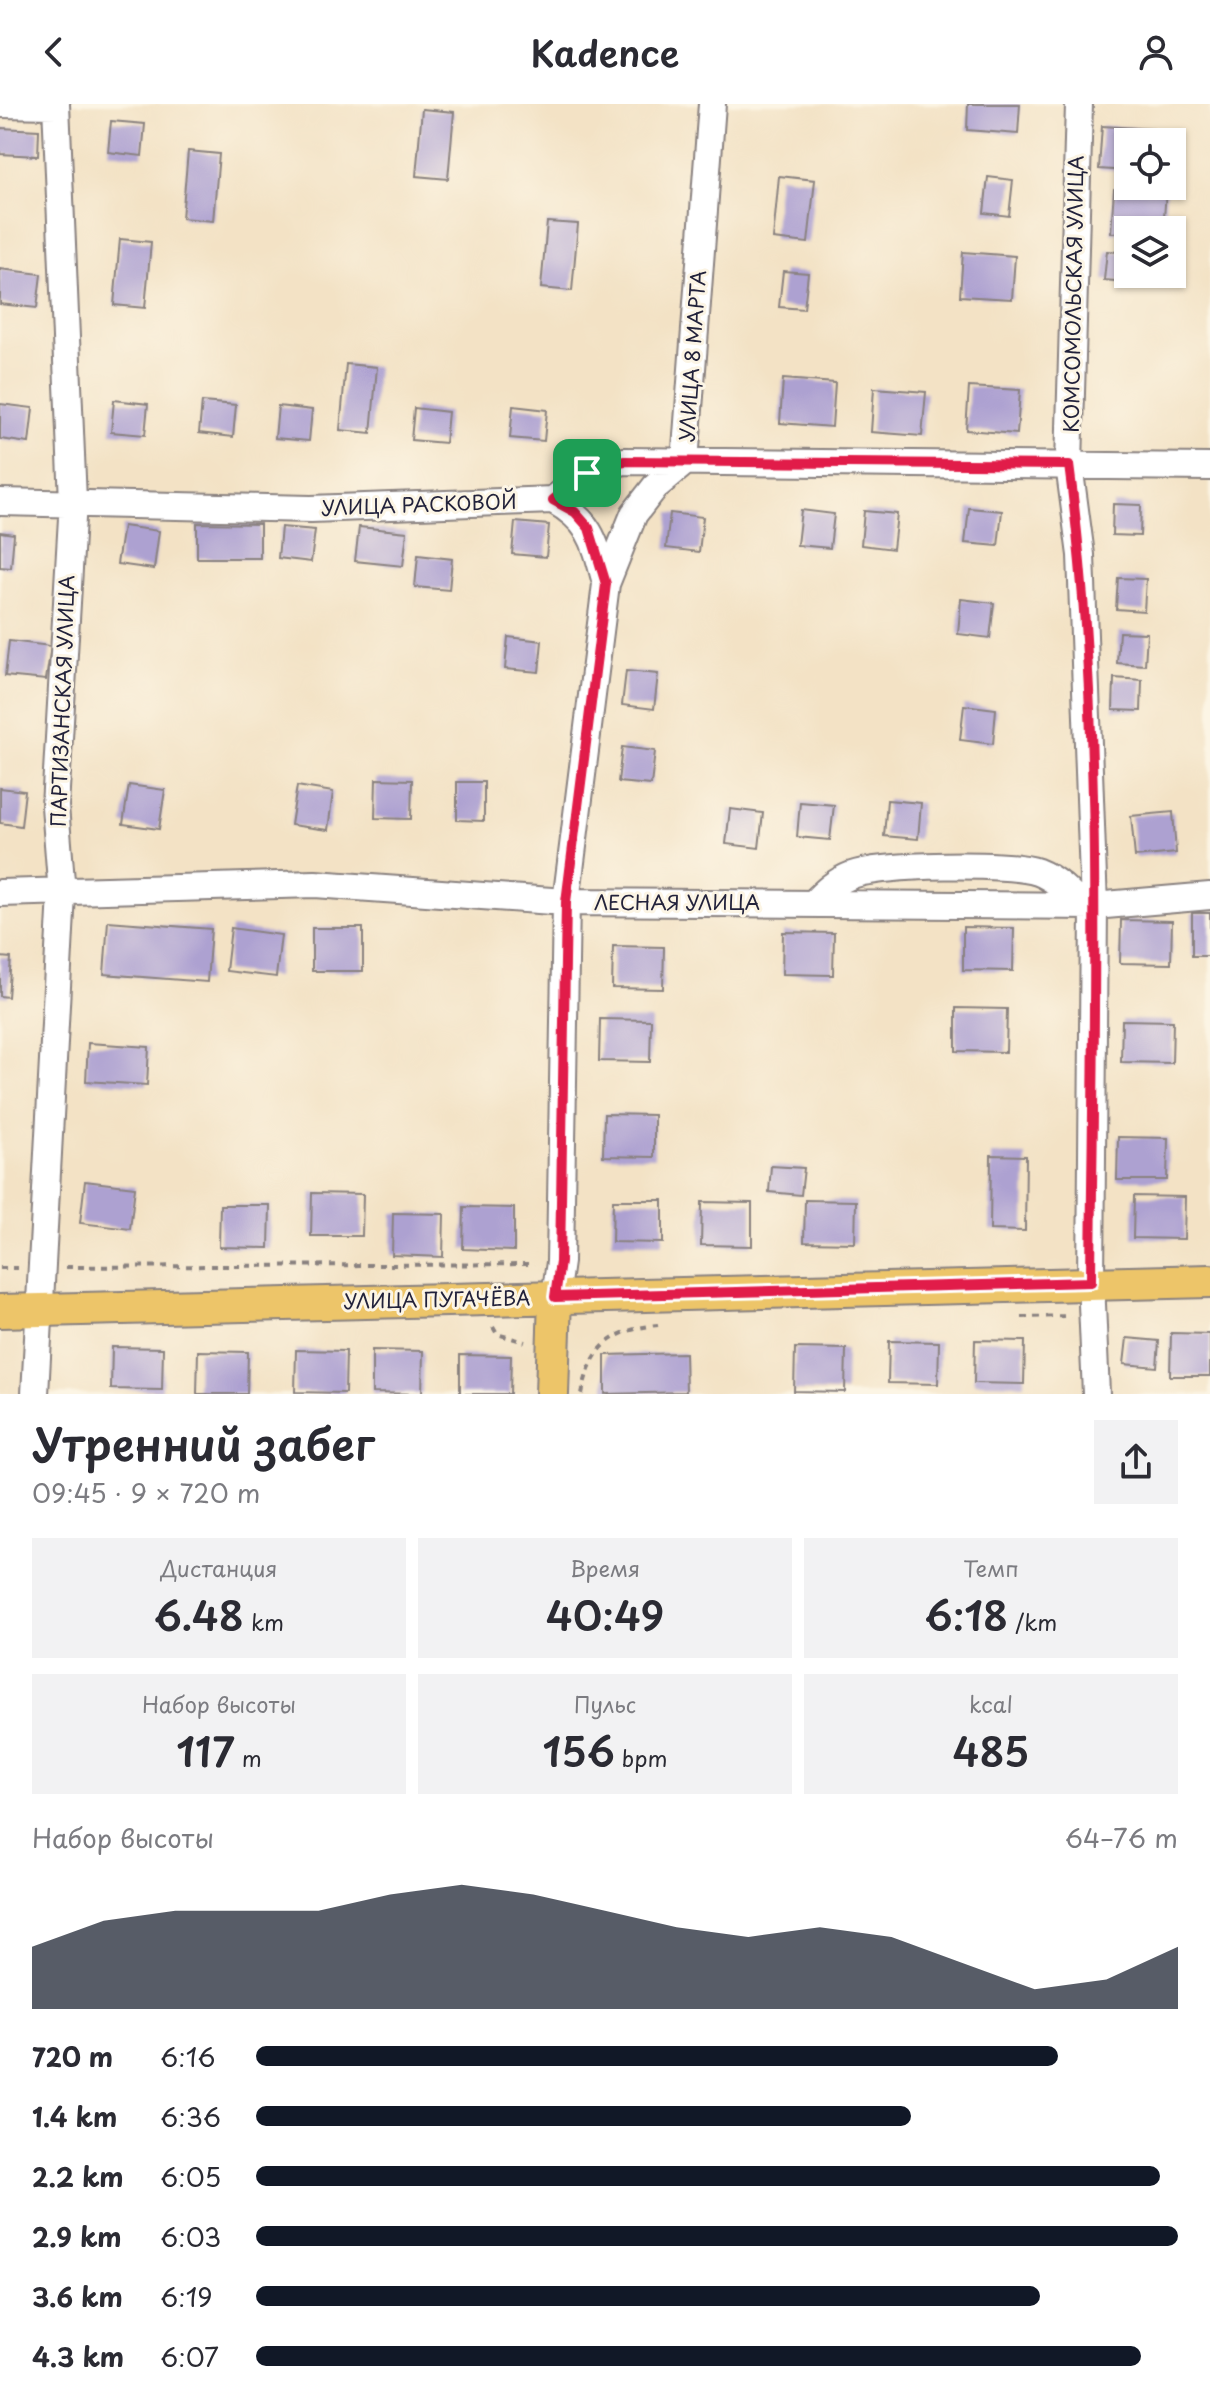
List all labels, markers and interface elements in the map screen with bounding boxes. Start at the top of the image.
text: Kadence [531,25,679,79]
icon: back [32,30,76,74]
icon: person [1134,30,1178,74]
map controls [1114,128,1186,288]
button: locate [1114,128,1186,200]
street label: КОМСОМОЛЬСКАЯ УЛИЦА [1056,155,1090,433]
button: layers [1114,216,1186,288]
street label: УЛИЦА 8 МАРТА [671,269,713,443]
pin [553,439,621,507]
icon: arrive [565,451,609,495]
street label: УЛИЦА РАСКОВОЙ [321,486,517,522]
street label: ПАРТИЗАНСКАЯ УЛИЦА [43,574,81,827]
street label: ЛЕСНАЯ УЛИЦА [594,887,760,917]
street label: УЛИЦА ПУГАЧЁВА [343,1282,531,1316]
text: Утренний забег [32,1410,375,1476]
button: share [1094,1420,1178,1504]
text: 09:45 · 9 × 720 m [32,1473,260,1512]
text: Дистанция [161,1551,277,1584]
text: Время [570,1551,640,1584]
text: Темп [963,1551,1019,1584]
text: 6.48 [154,1584,244,1645]
text: 40:49 [546,1584,664,1645]
text: 6:18 [925,1584,1008,1645]
text: km [244,1605,284,1638]
text: /km [1008,1605,1057,1638]
text: Набор высоты [142,1687,296,1720]
text: Пульс [574,1687,636,1720]
text: kcal [969,1687,1013,1720]
text: 117 [176,1720,235,1781]
text: 156 [542,1720,615,1781]
text: 485 [953,1720,1029,1781]
text: m [235,1741,262,1774]
text: bpm [615,1741,668,1774]
text: Набор высоты [32,1818,214,1857]
text: 64–76 m [1065,1818,1178,1857]
text: 720 m [32,2037,113,2076]
text: 6:16 [160,2037,216,2076]
text: 1.4 km [32,2097,117,2136]
text: 6:36 [160,2097,221,2136]
text: 2.2 km [32,2157,123,2196]
text: 6:05 [160,2157,221,2196]
text: 2.9 km [32,2217,122,2256]
text: 6:03 [160,2217,221,2256]
text: 3.6 km [32,2277,123,2316]
text: 6:19 [160,2277,213,2316]
text: 4.3 km [32,2337,124,2376]
text: 6:07 [160,2337,219,2376]

